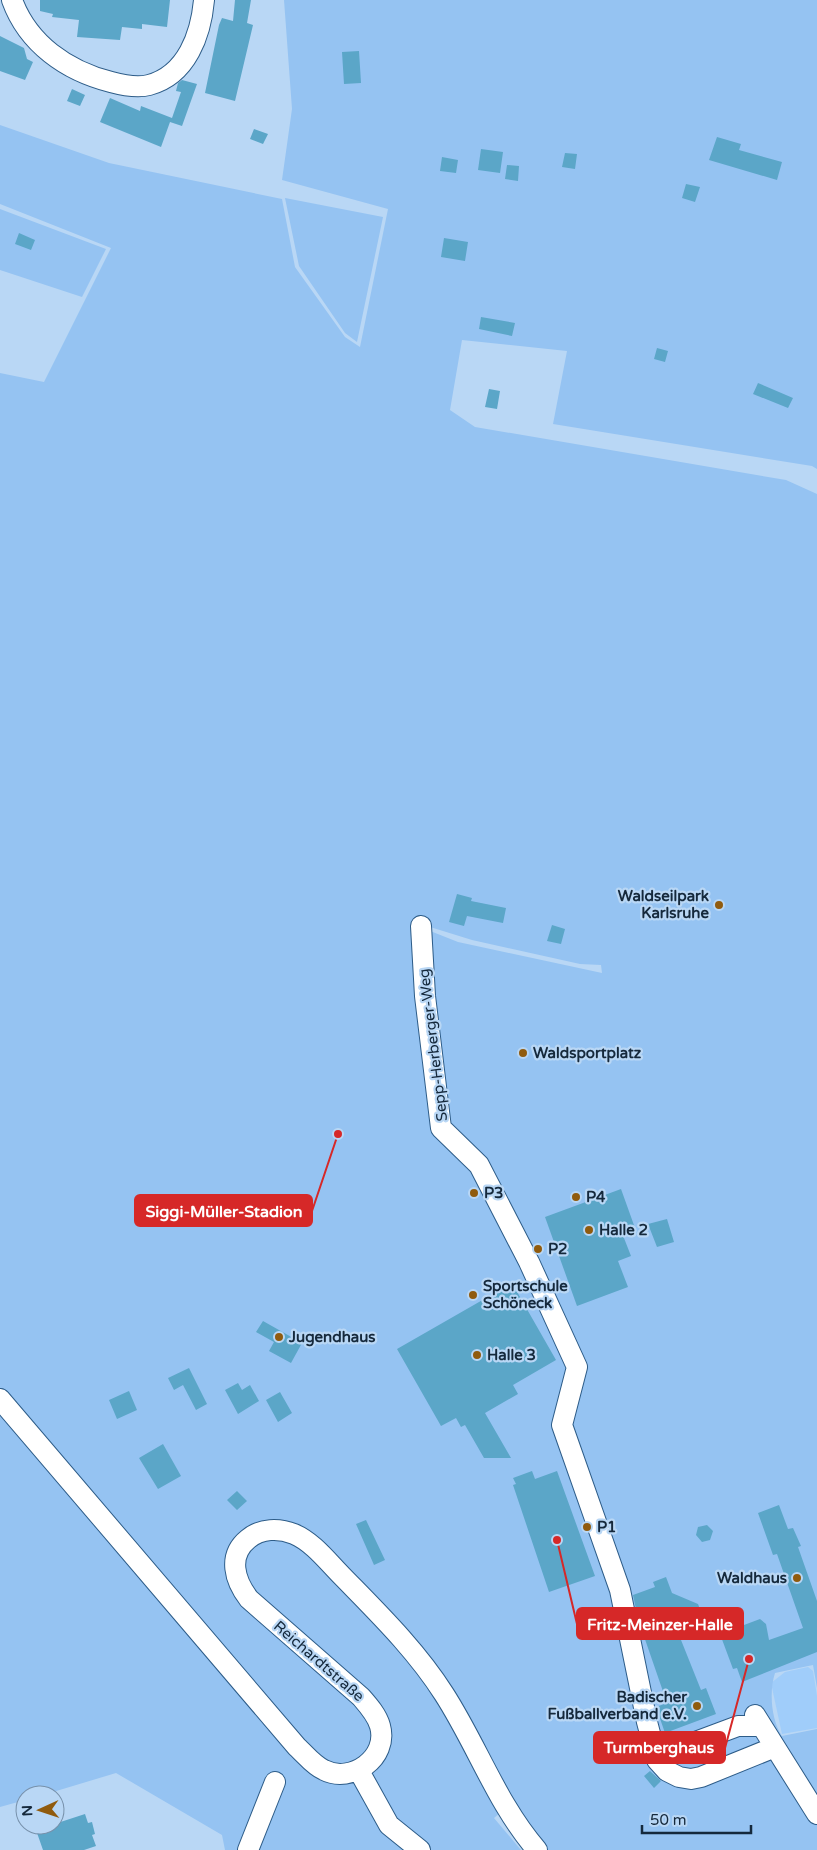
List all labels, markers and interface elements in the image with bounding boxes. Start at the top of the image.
place label: Waldseilpark Karlsruhe [618,887,710,922]
marker: Waldseilpark Karlsruhe [713,899,725,911]
street label: Sepp-Herberger-Weg [415,968,451,1122]
place label: Waldsportplatz [533,1044,642,1063]
marker: Waldsportplatz [517,1047,529,1059]
place label: P3 [484,1184,504,1202]
marker: P3 [468,1187,480,1199]
place label: P4 [586,1188,606,1206]
marker: P4 [570,1191,582,1203]
callout: Siggi-Müller-Stadion [135,1195,312,1226]
text: Siggi-Müller-Stadion [146,1202,302,1222]
place label: Halle 2 [599,1221,648,1239]
marker: Halle 2 [583,1224,595,1236]
place label: P2 [548,1240,568,1258]
marker: P2 [532,1243,544,1255]
place label: Sportschule Schöneck [483,1277,568,1312]
marker: Sportschule Schöneck [467,1289,479,1301]
place label: Jugendhaus [288,1328,376,1347]
marker: Jugendhaus [273,1331,285,1343]
place label: Halle 3 [487,1346,536,1364]
marker: Halle 3 [471,1349,483,1361]
place label: P1 [597,1518,617,1536]
marker: P1 [581,1521,593,1533]
place label: Waldhaus [717,1569,787,1587]
marker: Waldhaus [791,1572,803,1584]
callout: Fritz-Meinzer-Halle [577,1608,743,1639]
text: Fritz-Meinzer-Halle [587,1615,733,1635]
street label: Reichardtstraße [270,1617,368,1705]
place label: Badischer Fußballverband e.V. [548,1688,687,1723]
marker: Badischer Fußballverband e.V. [691,1700,703,1712]
callout: Turmberghaus [594,1732,725,1763]
text: Turmberghaus [603,1738,715,1758]
north arrow [15,1785,65,1835]
scale bar [642,1802,751,1834]
text: N [19,1805,36,1817]
text: 50 m [650,1811,687,1829]

